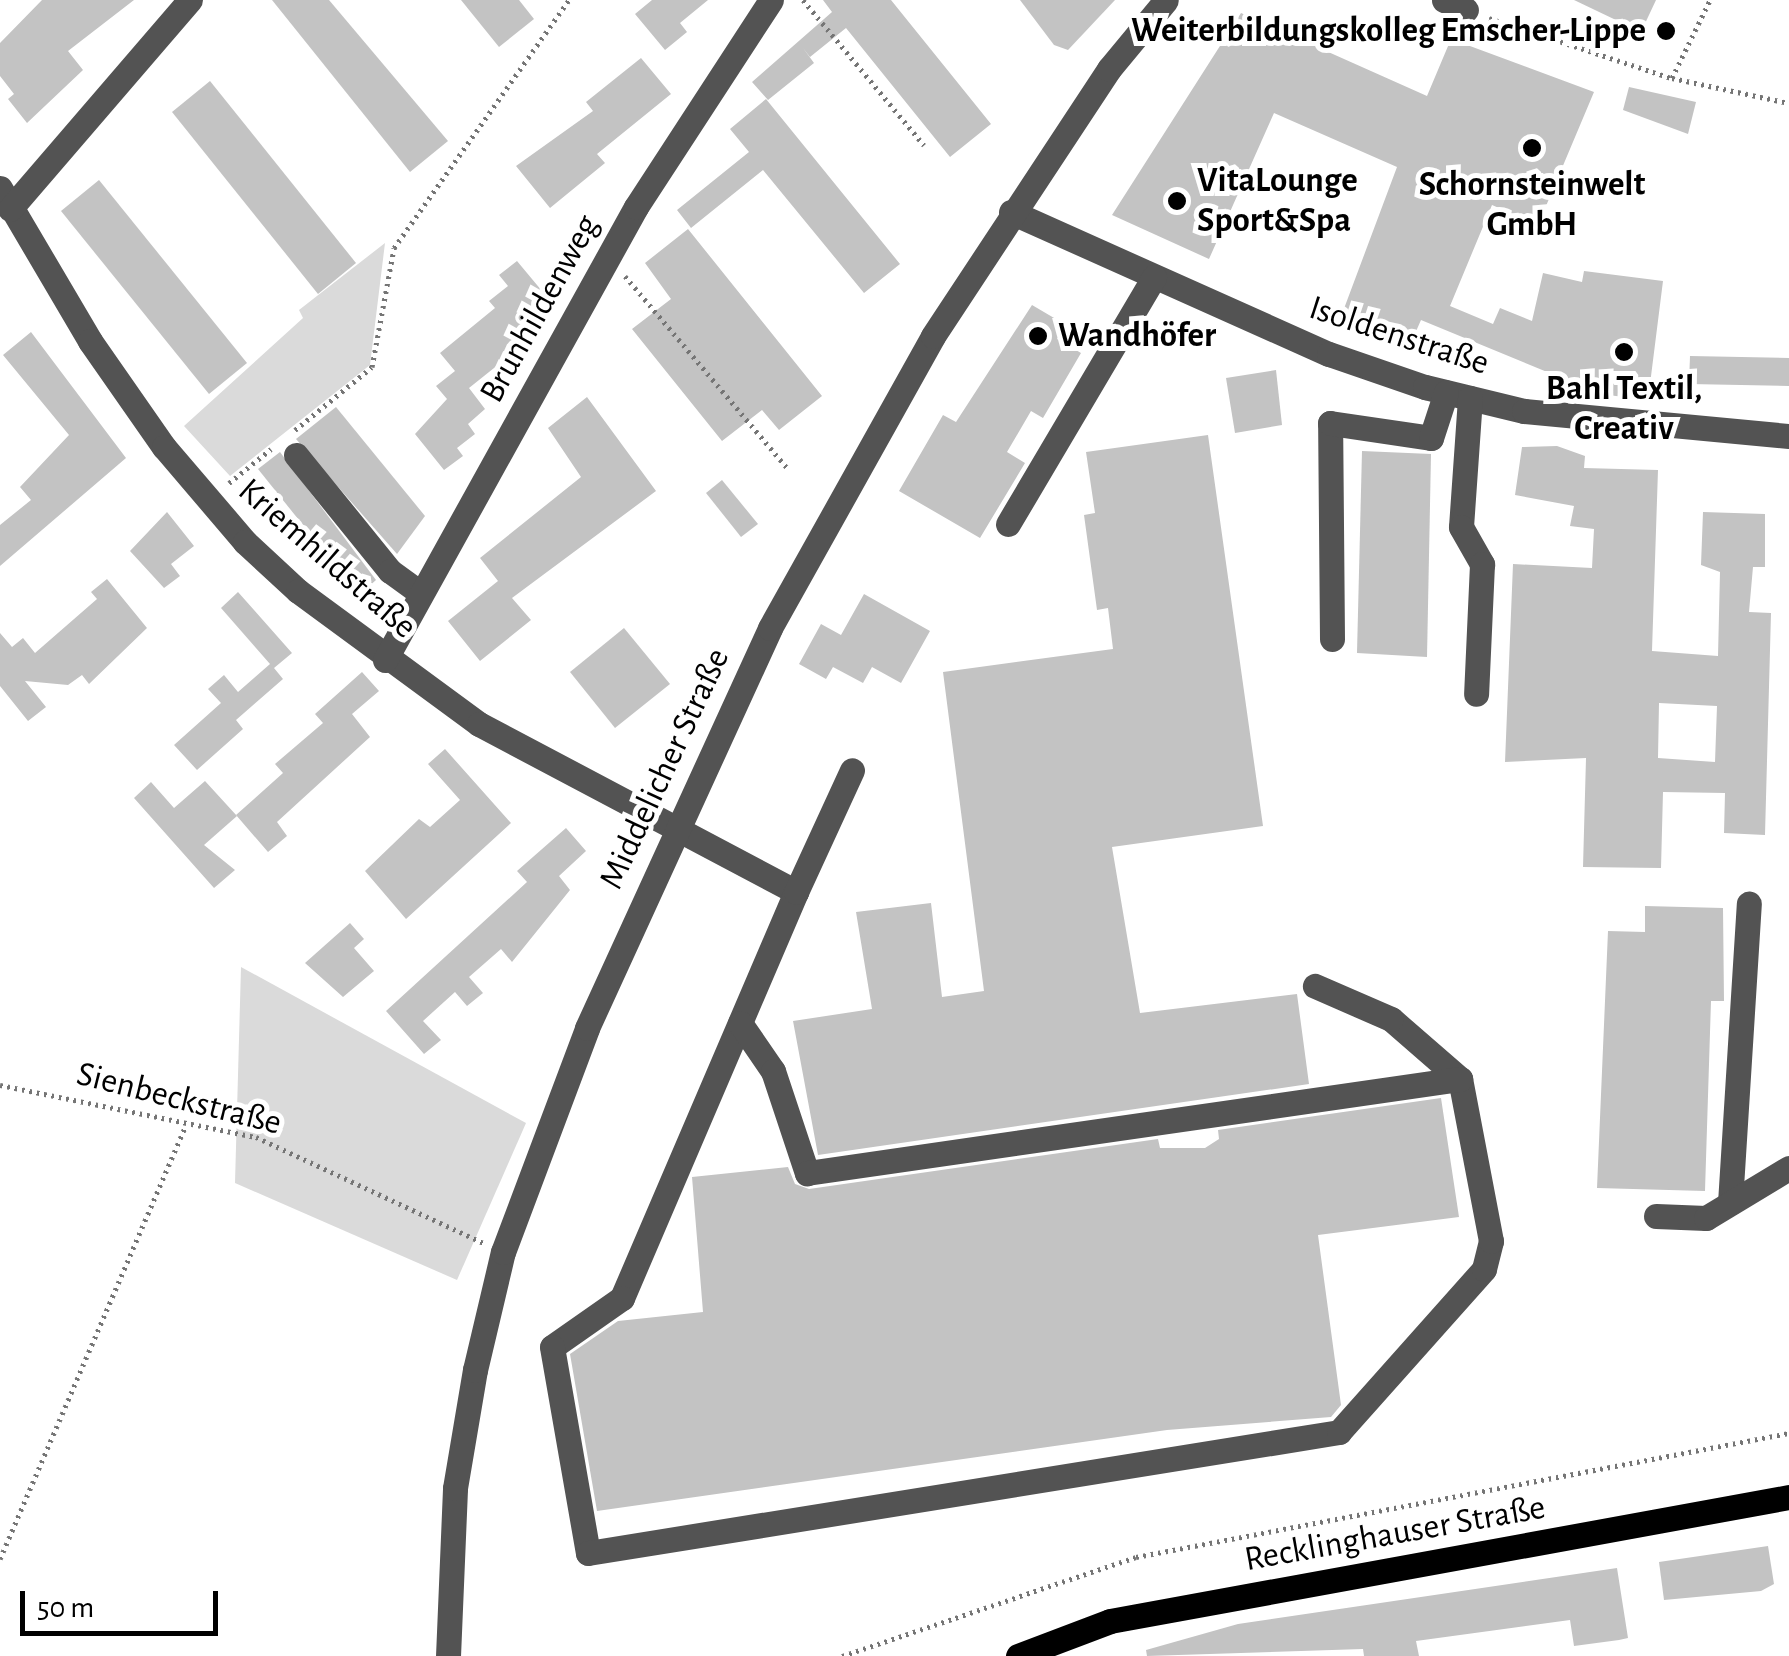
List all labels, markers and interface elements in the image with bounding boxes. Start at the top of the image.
place label: Weiterbildungskolleg Emscher-Lippe [1131,10,1646,52]
marker: Weiterbildungskolleg Emscher-Lippe [1655,20,1677,42]
marker: Schornsteinwelt GmbH [1521,137,1543,159]
place label: VitaLounge Sport&Spa [1197,160,1358,242]
place label: Schornsteinwelt GmbH [1419,164,1645,246]
marker: VitaLounge Sport&Spa [1166,190,1188,212]
street label: Brunhildenweg [471,208,609,410]
street label: Isoldenstraße [1304,287,1494,385]
place label: Wandhöfer [1058,315,1216,357]
marker: Wandhöfer [1027,325,1049,347]
marker: Bahl Textil, Creativ [1613,341,1635,363]
place label: Bahl Textil, Creativ [1546,368,1702,450]
street label: Kriemhildstraße [229,470,425,648]
street label: Middelicher Straße [591,642,739,896]
street label: Sienbeckstraße [72,1053,286,1145]
street label: Recklinghauser Straße [1241,1487,1549,1581]
scale bar [25,1571,222,1633]
text: 50 m [37,1593,94,1623]

